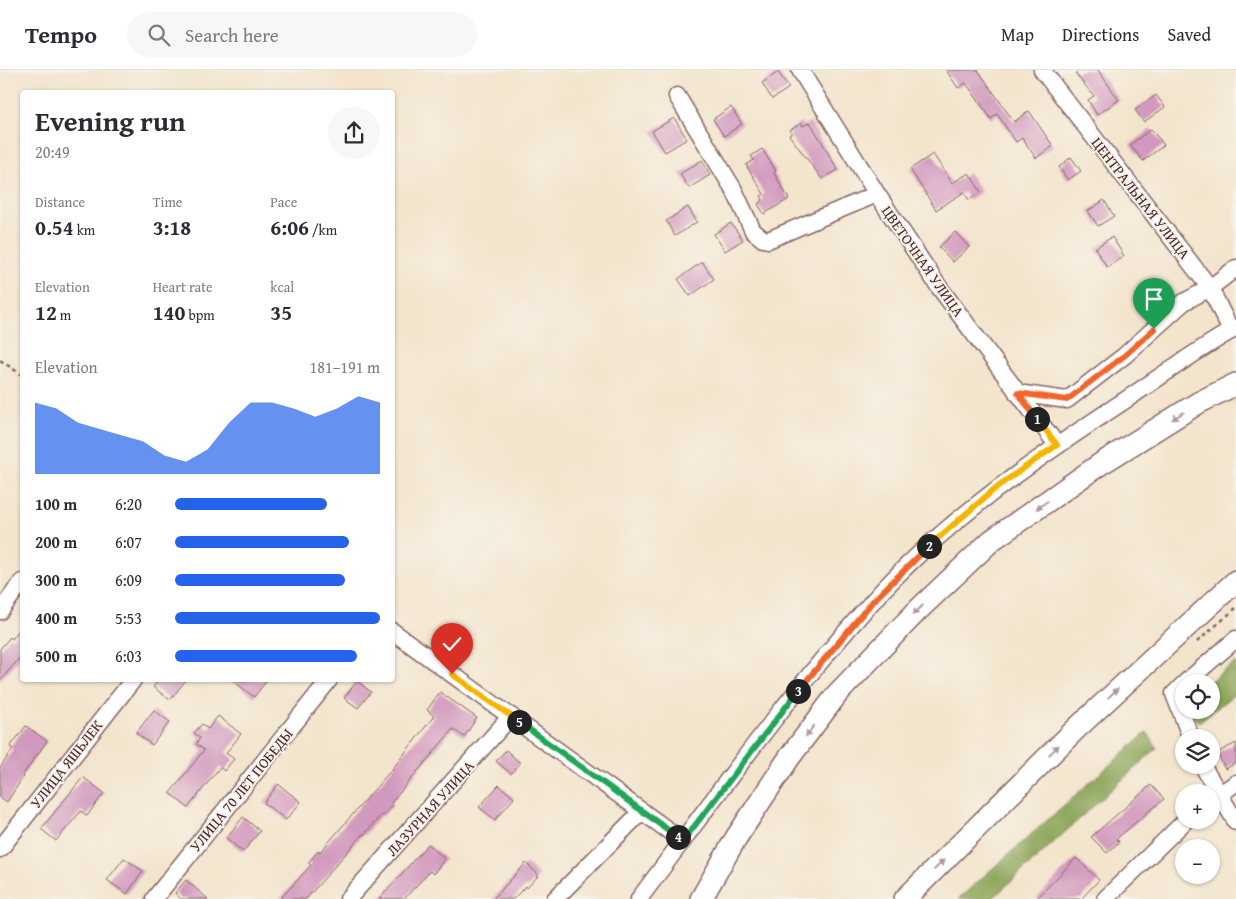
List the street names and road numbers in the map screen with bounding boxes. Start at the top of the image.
street label: ЦЕНТРАЛЬНАЯ УЛИЦА [1087,133,1195,263]
street label: ЦВЕТОЧНАЯ УЛИЦА [877,201,969,321]
street label: УЛИЦА ЯШЬЛЕК [25,715,108,813]
street label: УЛИЦА 70 ЛЕТ ПОБЕДЫ [185,723,298,856]
street label: ЛАЗУРНАЯ УЛИЦА [381,756,479,860]

